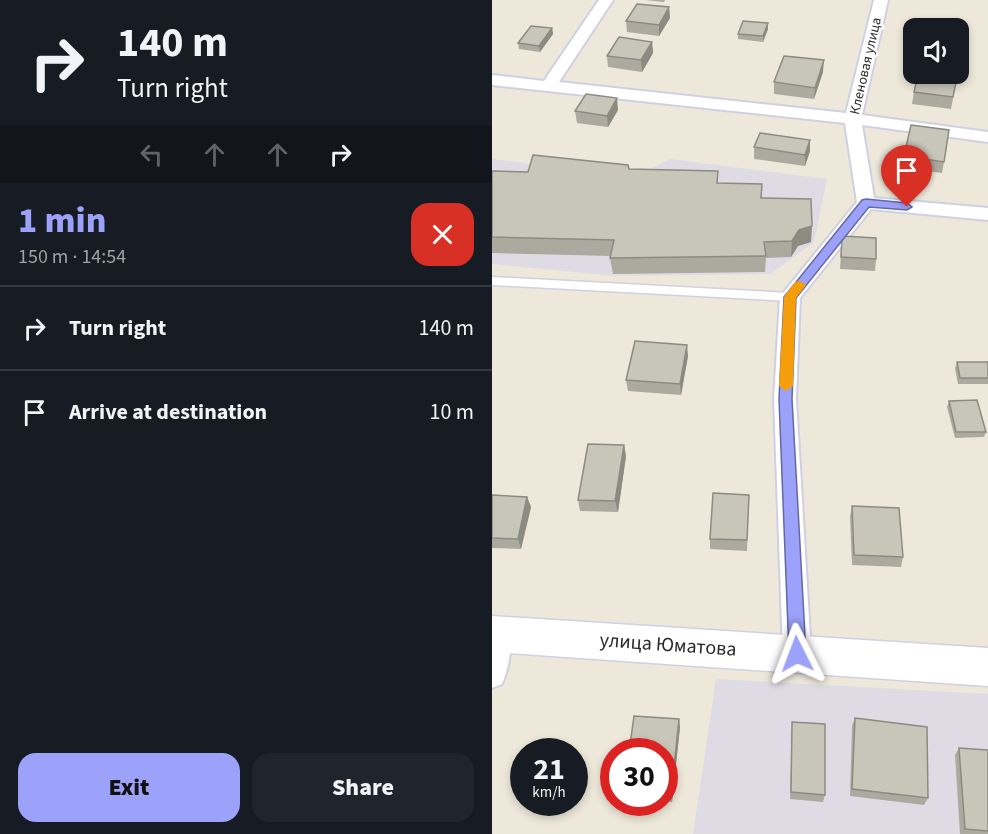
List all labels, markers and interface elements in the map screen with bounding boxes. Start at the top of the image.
text: 140 m [117,13,228,73]
street label: Кленовая улица [845,15,887,117]
map controls [903,18,969,84]
button: sound [903,18,969,84]
icon: right [18,24,96,102]
text: Turn right [117,69,228,108]
icon: left [135,138,168,171]
icon: ahead [198,138,231,171]
icon: ahead [261,138,294,171]
icon: right [324,138,357,171]
pin [881,145,932,207]
icon: arrive [890,154,923,187]
text: 1 min [18,195,106,246]
button: close [411,203,474,266]
text: 150 m · 14:54 [18,243,126,271]
icon: right [18,312,51,345]
text: Turn right [69,312,166,344]
text: 140 m [419,312,474,344]
icon: arrive [18,396,51,429]
text: Arrive at destination [69,396,267,428]
text: 10 m [429,396,474,428]
position arrow [765,622,829,686]
street label: улица Юматова [599,626,737,664]
speed limit sign: 30 [600,738,678,816]
text: 21 [533,748,565,791]
button: Exit [18,753,240,822]
button: Share [252,753,474,822]
text: km/h [532,782,566,803]

